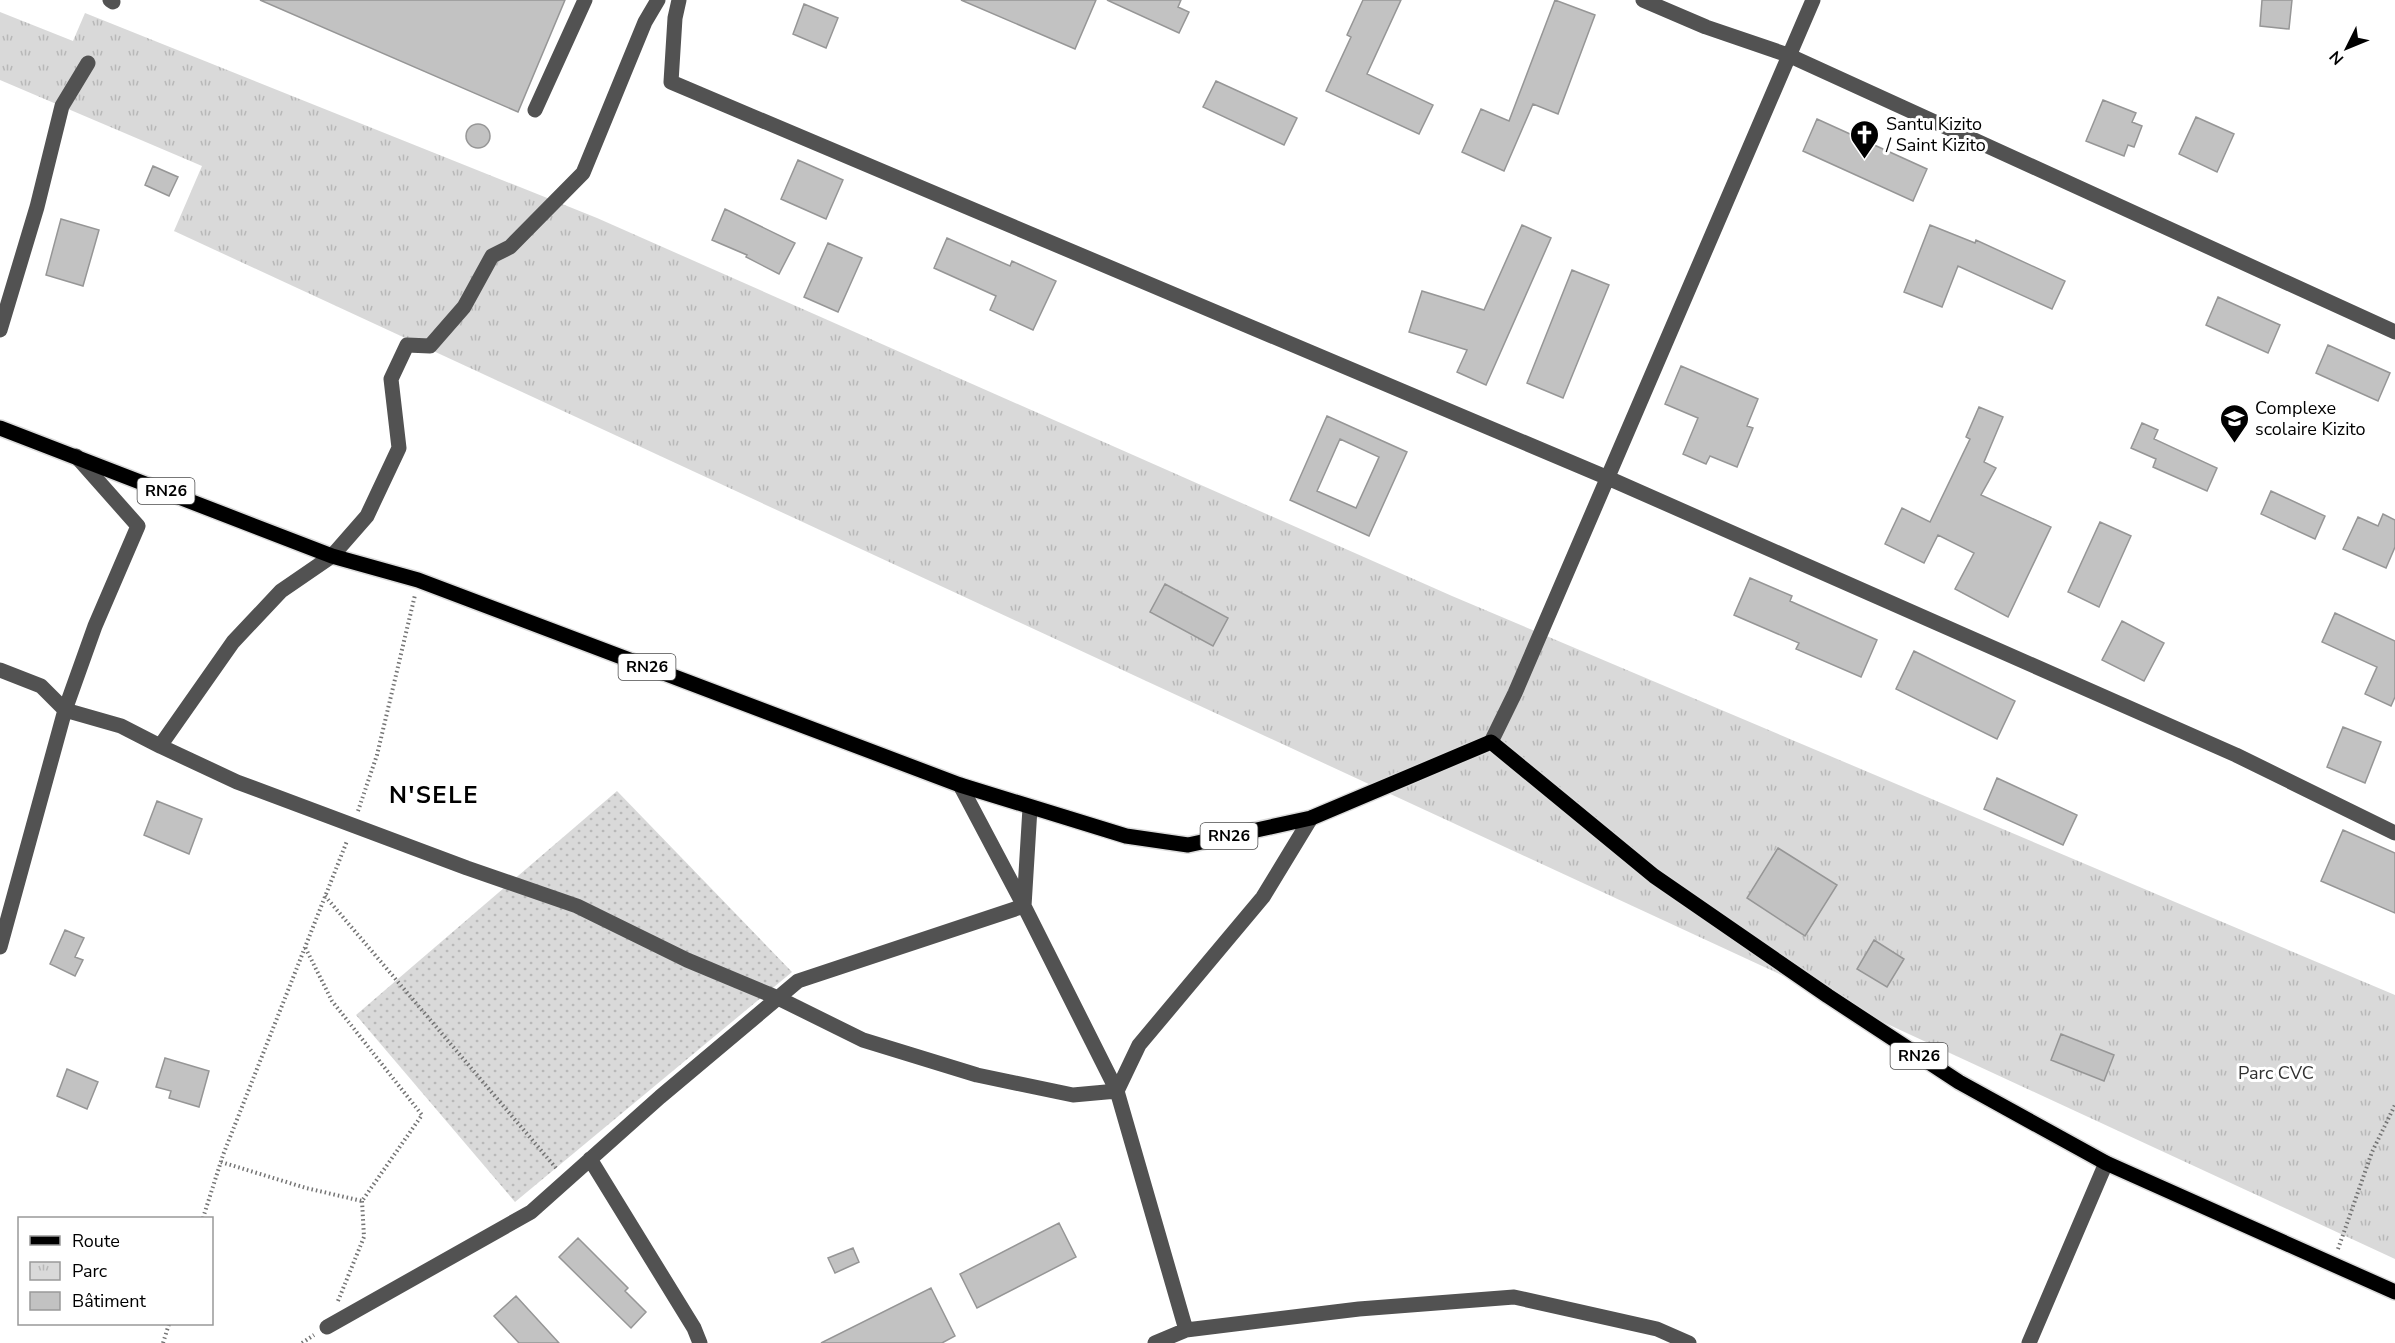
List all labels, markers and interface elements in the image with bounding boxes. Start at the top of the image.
north arrow [2317,18,2377,78]
text: N [2325,46,2349,69]
place label: Santu Kizito / Saint Kizito [1885,112,1986,157]
church icon: Santu Kizito / Saint Kizito [1849,118,1881,160]
place label: Complexe scolaire Kizito [2255,396,2366,441]
school or university icon: Complexe scolaire Kizito [2218,402,2250,444]
road number: RN26 [138,478,195,504]
road number: RN26 [618,654,676,680]
district label: N'SELE [389,779,479,811]
road number: RN26 [1200,823,1258,849]
road number: RN26 [1890,1043,1948,1069]
park label: Parc CVC [2238,1061,2314,1085]
legend [18,1217,213,1325]
text: Route [72,1229,120,1253]
text: Parc [72,1259,107,1283]
text: Bâtiment [72,1289,146,1313]

